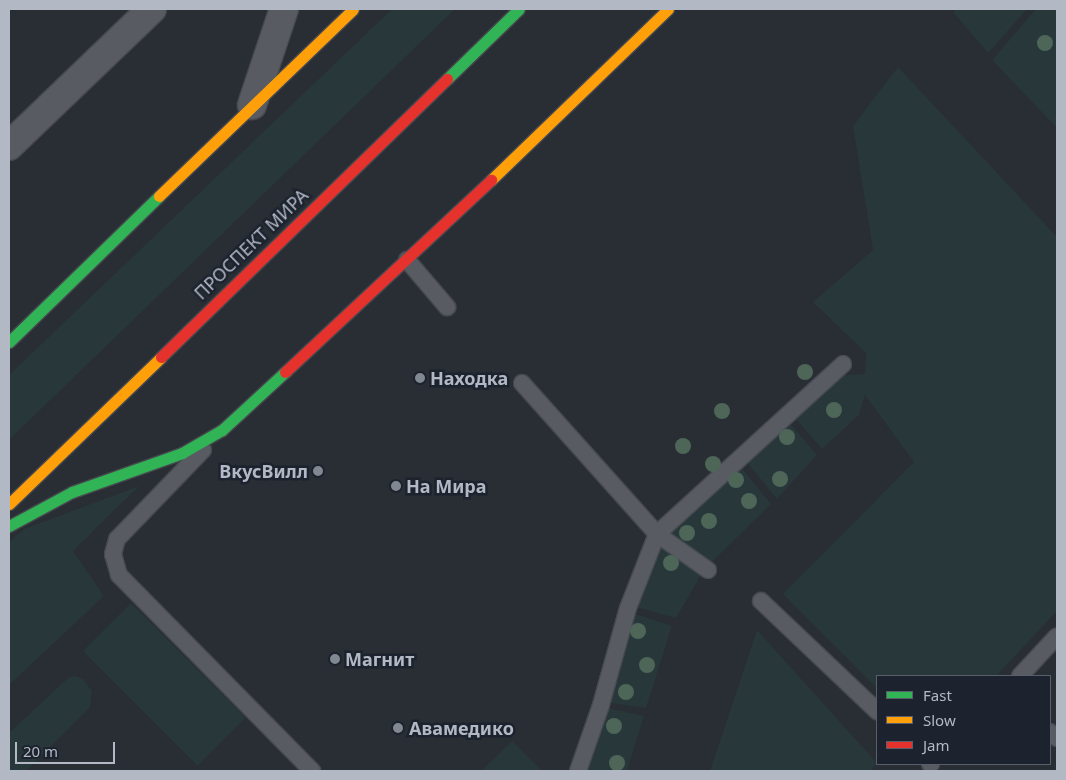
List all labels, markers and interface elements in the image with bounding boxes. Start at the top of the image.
street label: ПРОСПЕКТ МИРА [190,184,312,304]
place label: Находка [430,367,508,389]
marker: Находка [414,372,426,384]
place label: ВкусВилл [219,460,308,482]
marker: ВкусВилл [312,465,324,477]
place label: На Мира [406,475,487,497]
marker: На Мира [390,480,402,492]
place label: Магнит [345,648,414,670]
marker: Магнит [329,653,341,665]
legend [876,675,1051,765]
text: Fast [923,685,952,705]
text: Slow [923,710,956,730]
place label: Авамедико [409,717,514,739]
marker: Авамедико [391,721,405,735]
scale bar [18,732,118,764]
text: Jam [923,735,950,755]
text: 20 m [23,741,58,761]

